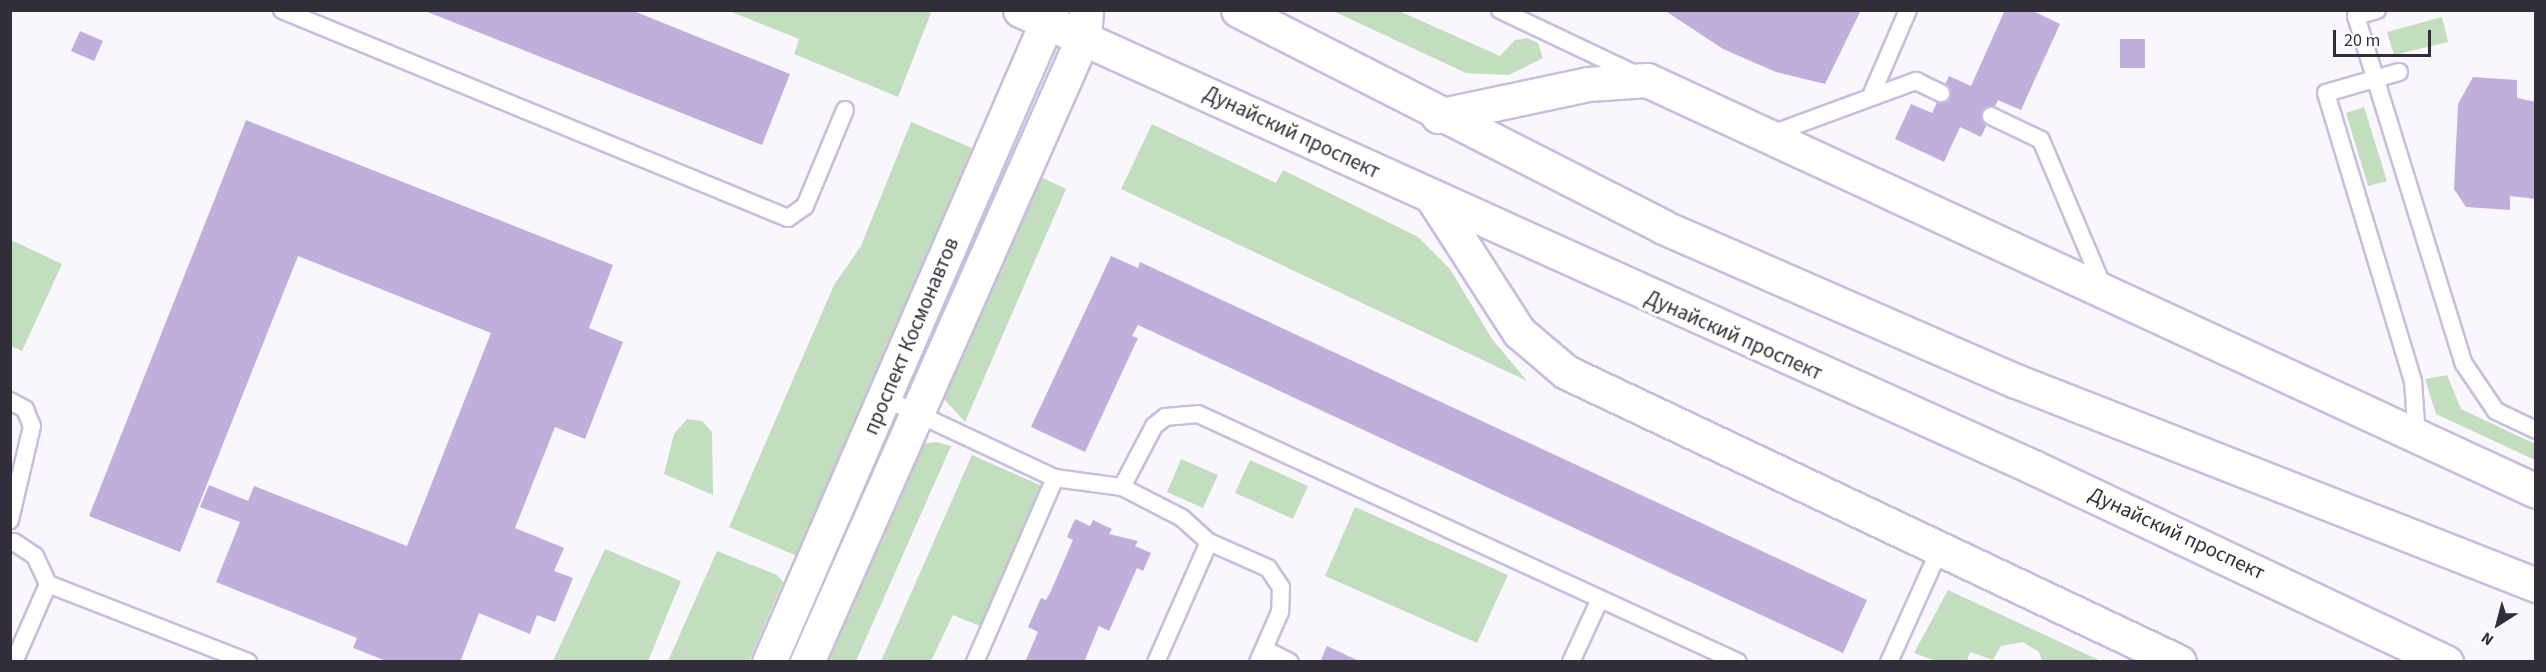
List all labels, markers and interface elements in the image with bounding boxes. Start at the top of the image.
scale bar [2336,18,2434,56]
text: 20 m [2344,28,2380,53]
street label: Дунайский проспект [1200,80,1384,184]
street label: проспект Космонавтов [858,234,964,438]
street label: Дунайский проспект [1641,285,1827,385]
street label: Дунайский проспект [2085,481,2269,585]
north arrow [2468,594,2528,654]
text: N [2477,627,2498,651]

